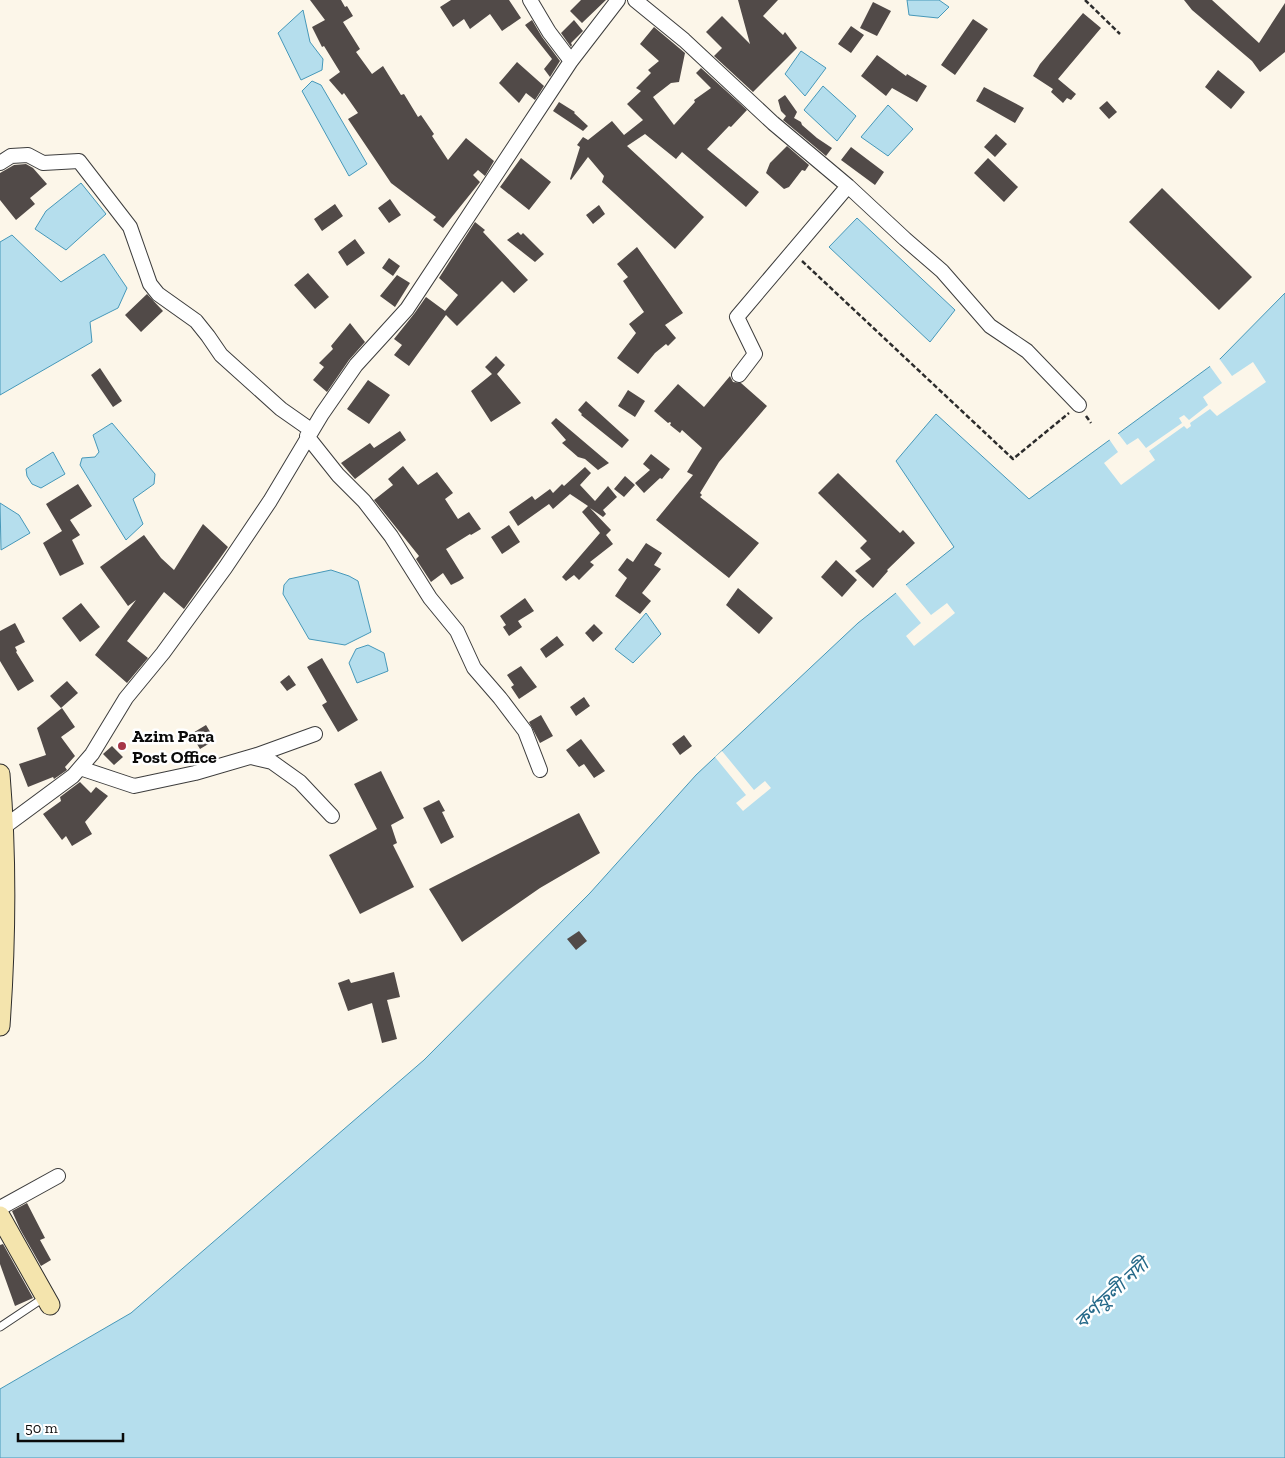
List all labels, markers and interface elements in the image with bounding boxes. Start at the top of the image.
place label: Azim Para Post Office [132,725,217,768]
marker: Azim Para Post Office [116,740,128,752]
water label: কর্ণফুলী নদী [1069,1251,1156,1334]
scale bar [18,1410,122,1442]
text: 50 m [25,1419,58,1437]

